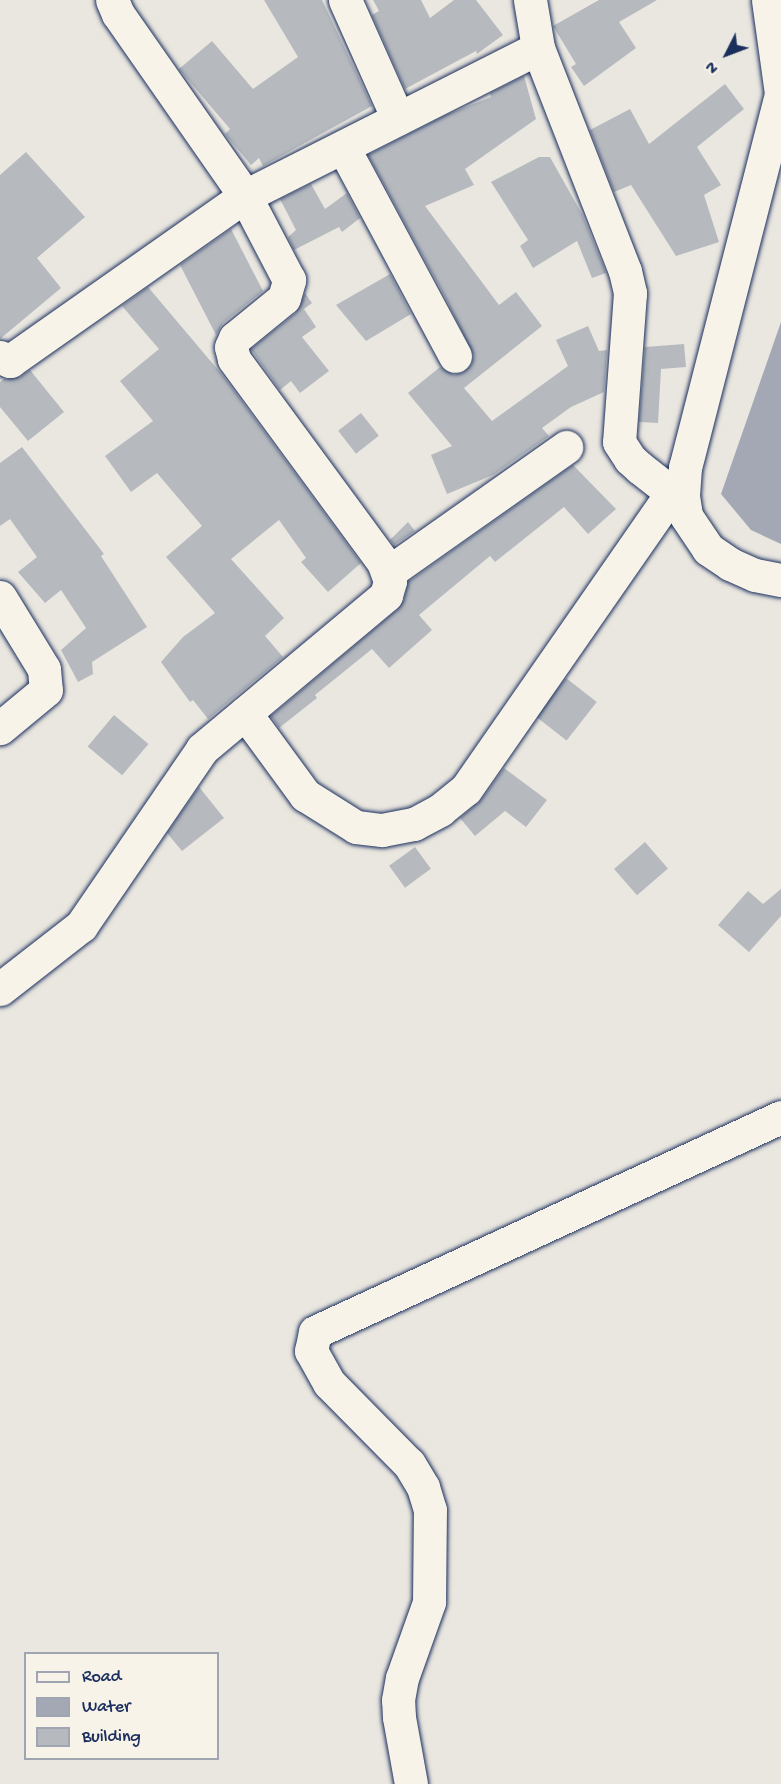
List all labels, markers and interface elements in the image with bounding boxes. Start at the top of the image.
north arrow [697,24,757,84]
text: N [703,56,724,77]
legend [24,1652,219,1760]
text: Road [82,1667,121,1688]
text: Water [82,1697,130,1718]
text: Building [82,1727,141,1748]

